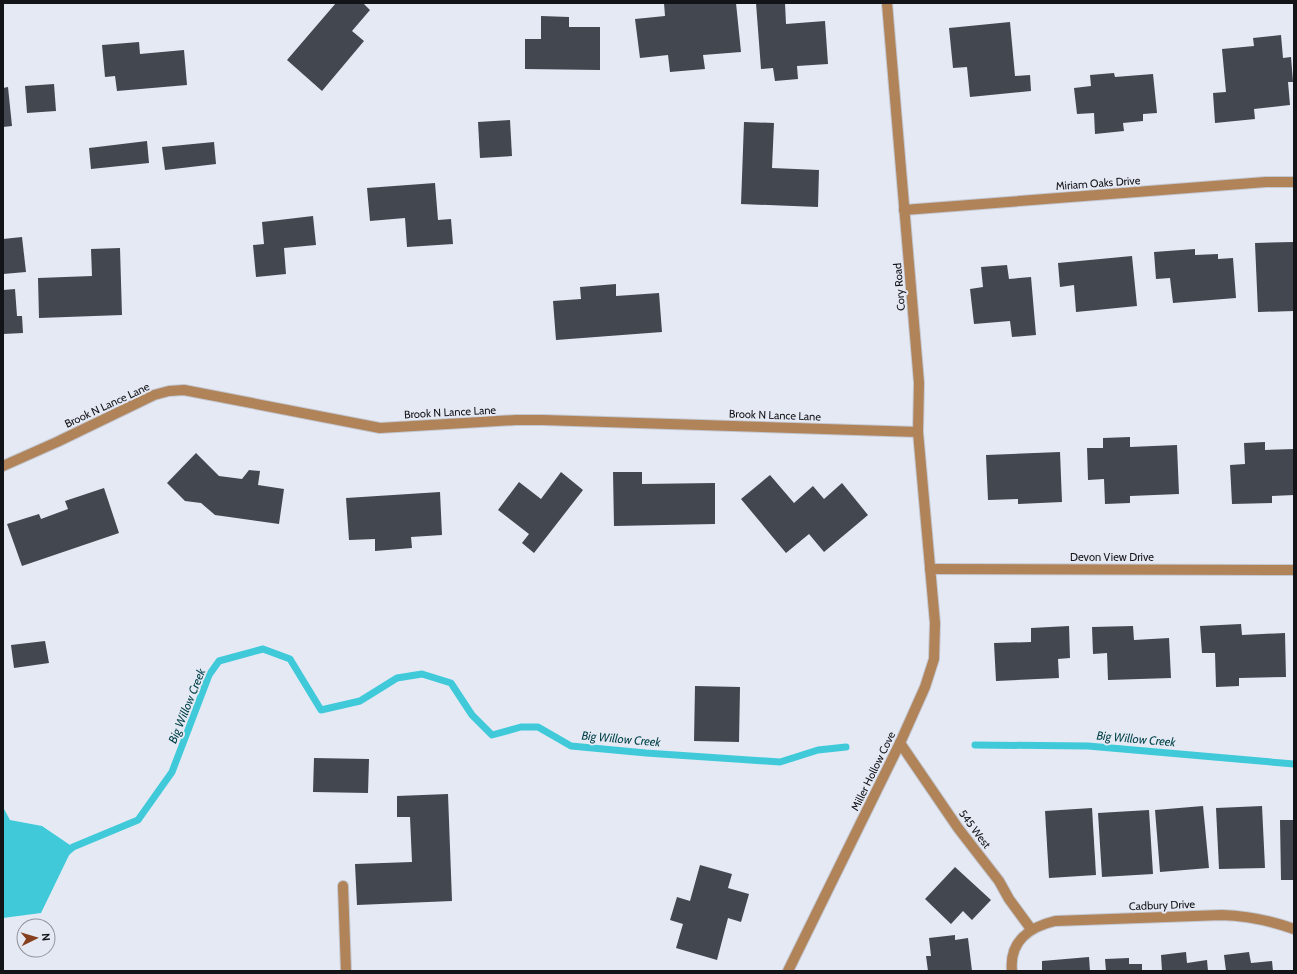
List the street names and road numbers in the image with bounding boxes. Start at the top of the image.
street label: Miriam Oaks Drive [1055,173,1141,193]
street label: Cory Road [890,262,908,312]
street label: Brook N Lance Lane [62,379,152,431]
street label: Brook N Lance Lane [404,403,497,421]
street label: Brook N Lance Lane [729,406,822,424]
street label: Devon View Drive [1070,550,1154,564]
street label: Miller Hollow Cove [848,729,898,813]
street label: 545 West [956,807,994,851]
street label: Cadbury Drive [1129,897,1196,913]

